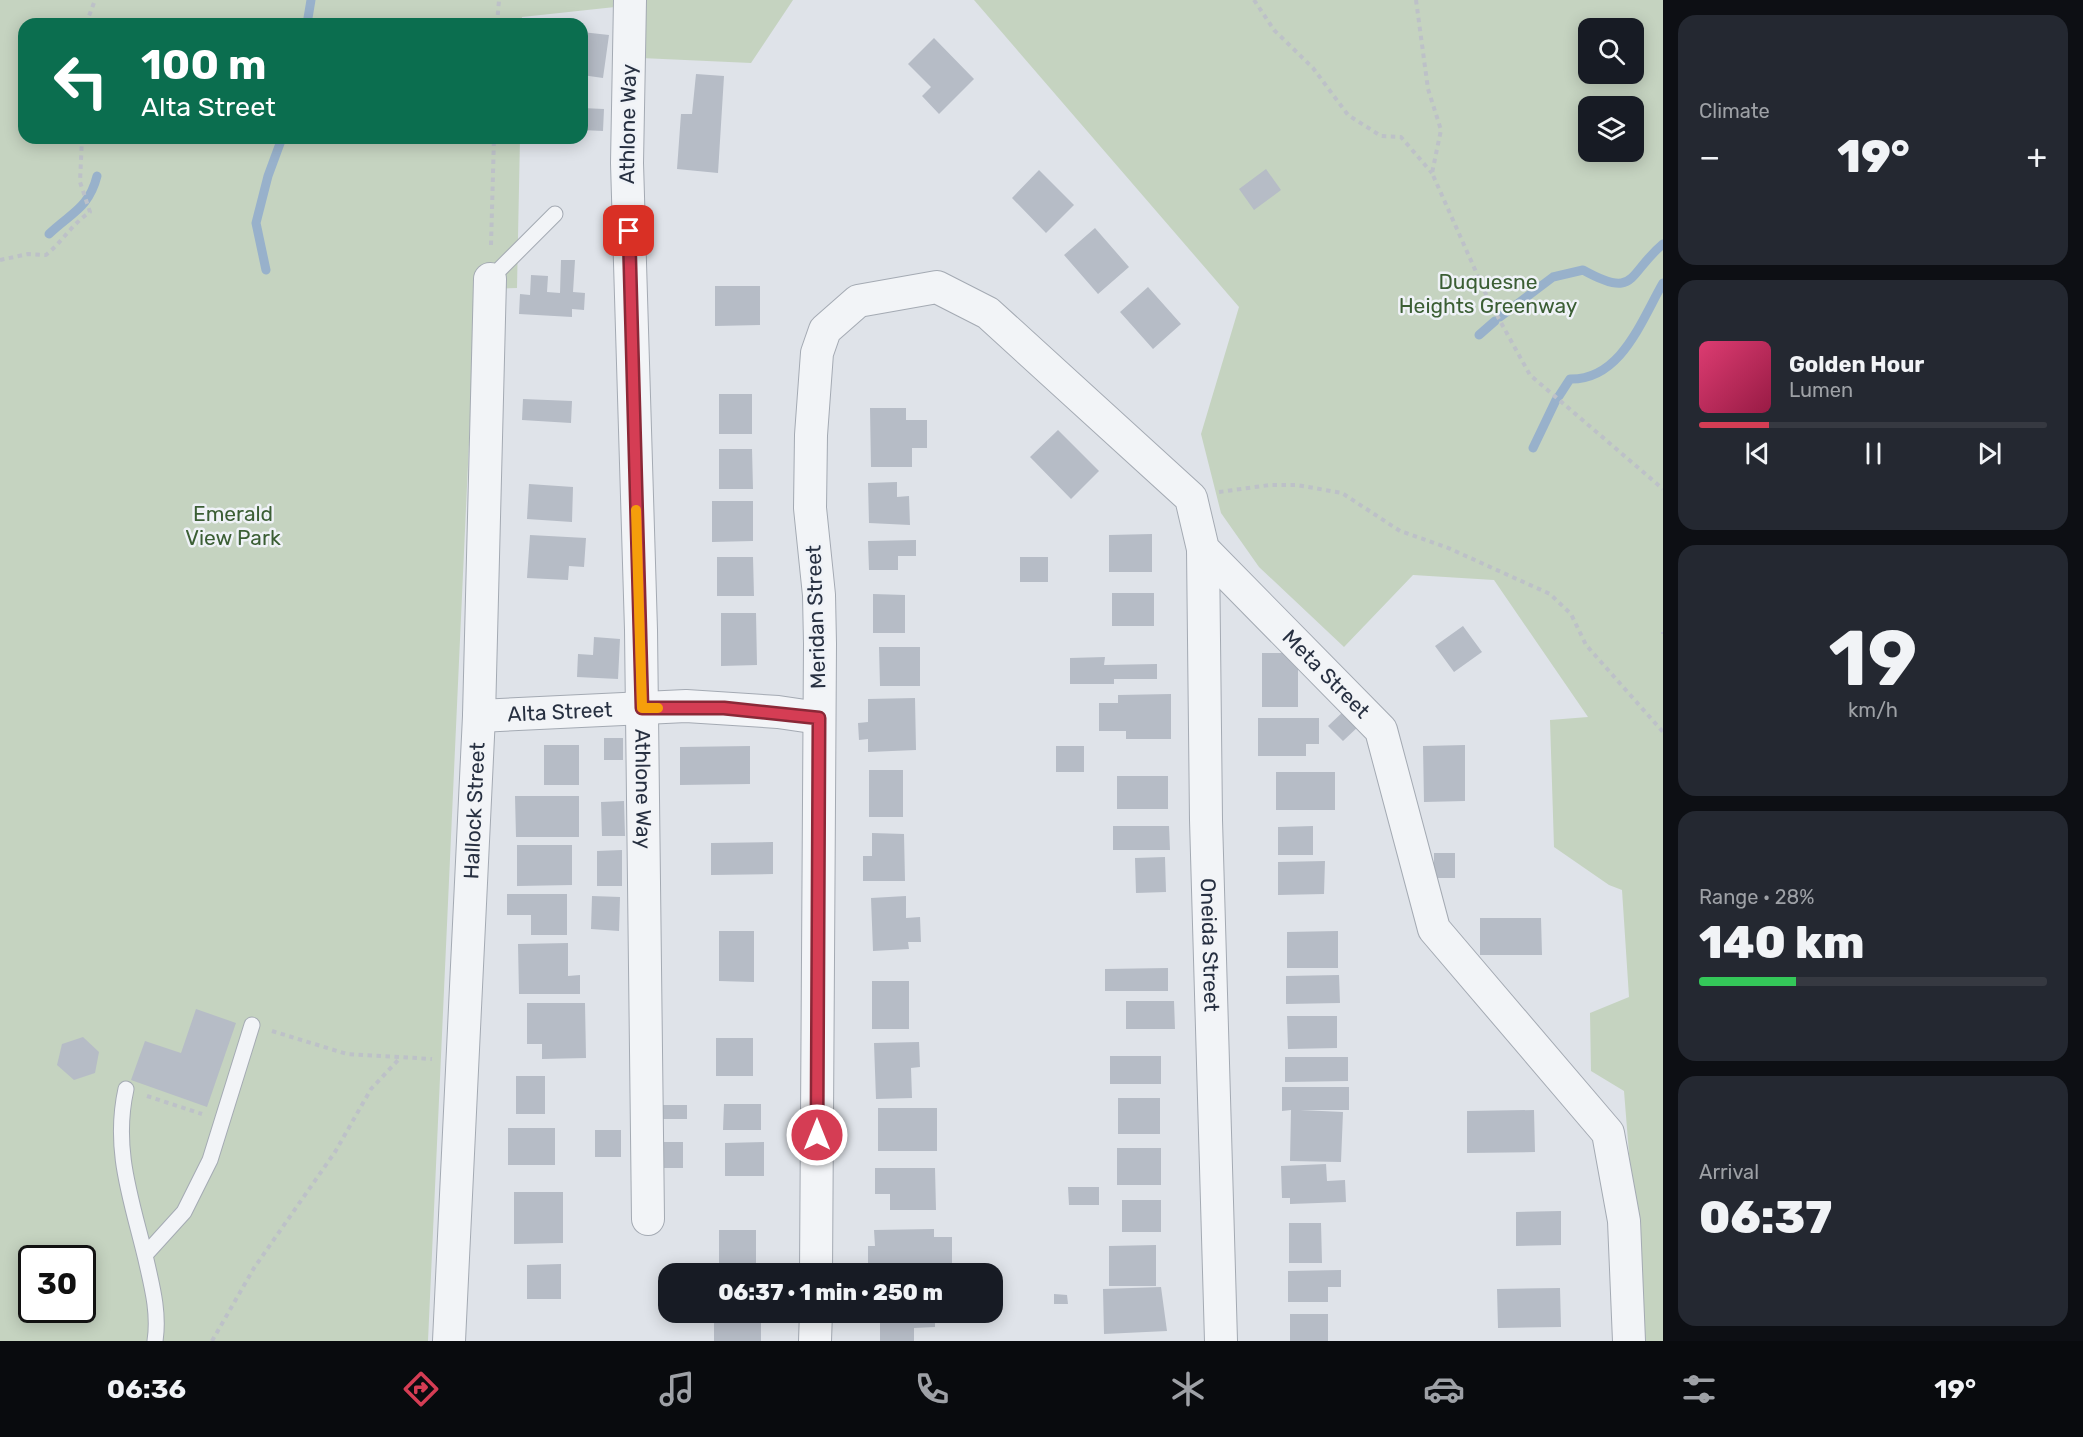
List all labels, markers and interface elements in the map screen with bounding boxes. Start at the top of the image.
map controls [1578,18,1644,162]
button: search [1578,18,1644,84]
text: 100 m [141,40,266,90]
icon: left [42,42,120,120]
street label: Athlone Way [614,63,641,184]
text: Alta Street [141,91,276,123]
button: layers [1578,96,1644,162]
text: Climate [1699,99,1770,123]
text: 19° [1837,130,1910,183]
text: − [1699,137,1720,176]
text: + [2026,137,2047,176]
pin [603,205,654,256]
icon: arrive [612,214,645,247]
park label: Duquesne Heights Greenway [1399,269,1578,318]
text: Golden Hour [1789,351,1924,378]
text: Lumen [1789,378,1853,402]
icon: previous [1741,437,1774,470]
icon: pause [1857,437,1890,470]
icon: next [1973,437,2006,470]
park label: Emerald View Park [185,501,281,550]
street label: Meridan Street [800,545,831,689]
text: 19 [1829,612,1917,705]
street label: Meta Street [1277,624,1375,723]
street label: Alta Street [507,697,613,727]
text: km/h [1848,698,1898,722]
street label: Athlone Way [630,728,657,849]
street label: Hallock Street [458,742,490,880]
street label: Oneida Street [1196,878,1225,1012]
text: Range · 28% [1699,885,1814,909]
text: 140 km [1699,916,1864,969]
position arrow [785,1103,849,1167]
text: Arrival [1699,1160,1759,1184]
text: 06:37 [1699,1191,1832,1244]
speed limit sign: 30 [18,1245,96,1323]
text: 06:37 · 1 min · 250 m [718,1279,943,1306]
icon: directions [400,1368,442,1410]
icon: music [656,1368,698,1410]
icon: phone [911,1368,953,1410]
icon: climate [1167,1368,1209,1410]
icon: car [1423,1368,1465,1410]
icon: filters [1678,1368,1720,1410]
text: 06:36 [107,1373,186,1405]
text: 19° [1934,1373,1976,1405]

